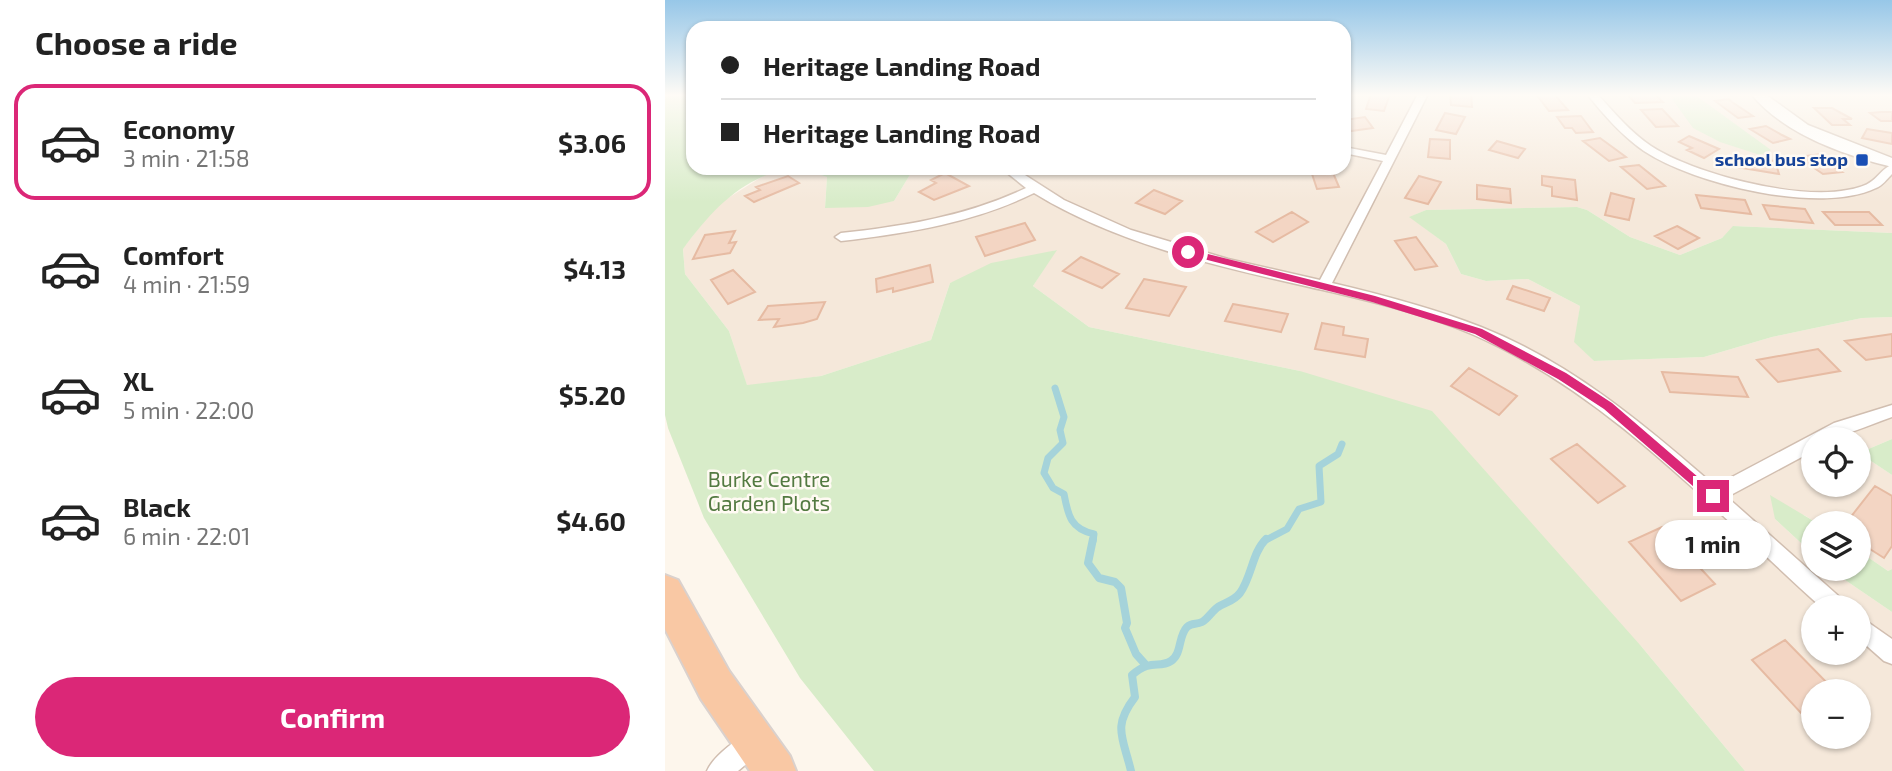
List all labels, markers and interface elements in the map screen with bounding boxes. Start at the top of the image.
text: Choose a ride [35,23,238,61]
text: Heritage Landing Road [763,50,1040,81]
icon: car [39,111,102,174]
text: Economy [123,113,235,144]
text: Heritage Landing Road [763,117,1040,148]
text: $3.06 [558,127,626,158]
text: 3 min · 21:58 [123,144,250,172]
place label: school bus stop [1715,148,1848,170]
marker: school bus stop [1854,152,1870,168]
route start [1172,236,1204,268]
icon: car [39,237,102,300]
text: Comfort [123,239,224,270]
text: $4.13 [563,253,626,284]
text: 4 min · 21:59 [123,270,250,298]
icon: car [39,363,102,426]
text: XL [123,365,154,396]
text: $5.20 [559,379,626,410]
text: 5 min · 22:00 [123,396,254,424]
map controls [1801,427,1871,749]
button: locate [1801,427,1871,497]
park label: Burke Centre Garden Plots [708,466,830,515]
route end [1697,480,1729,512]
icon: car [39,489,102,552]
text: Black [123,491,191,522]
text: $4.60 [556,505,626,536]
button: layers [1801,511,1871,581]
callout: 1 min [1655,520,1771,570]
text: 6 min · 22:01 [123,522,251,550]
text: 1 min [1685,530,1741,558]
button: + [1801,595,1871,665]
button: Confirm [35,677,630,757]
button: − [1801,679,1871,749]

